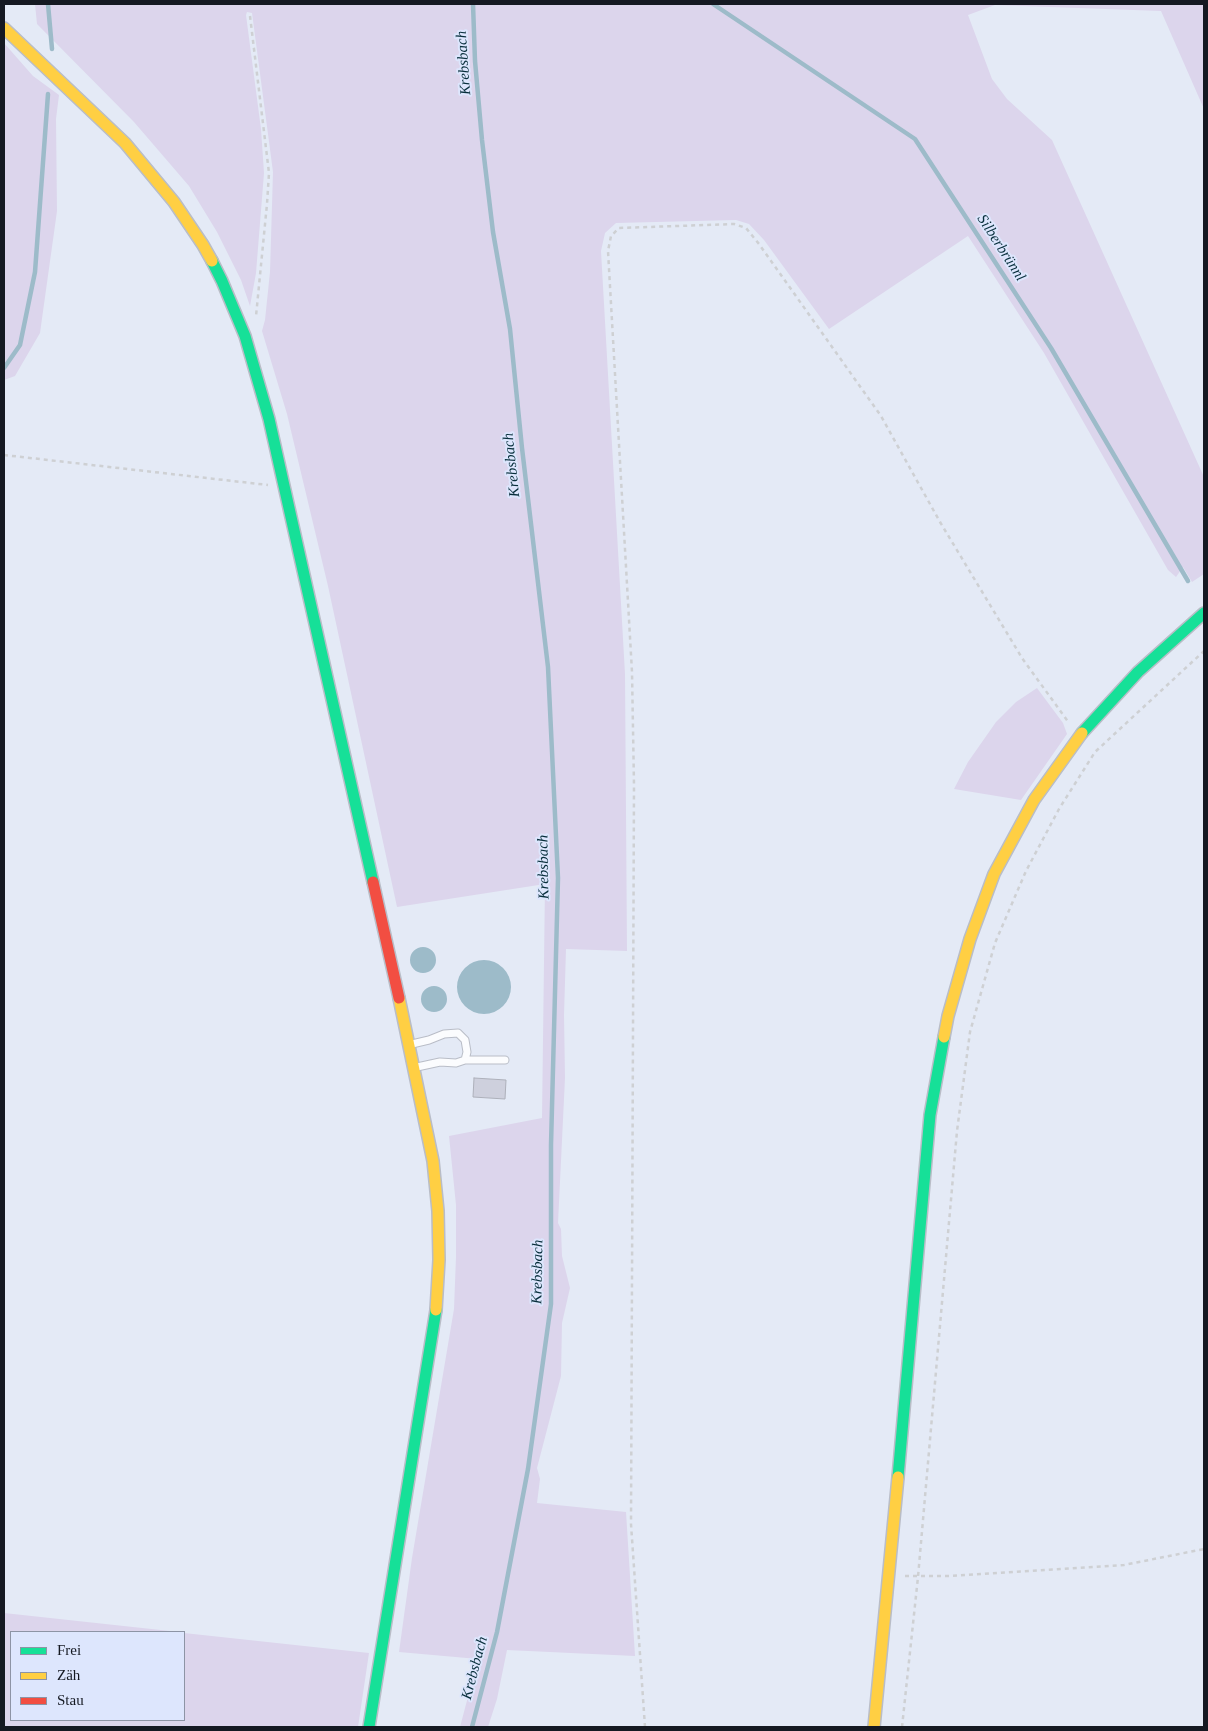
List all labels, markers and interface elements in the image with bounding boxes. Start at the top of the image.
water label: Krebsbach [453,30,475,96]
water label: Silberbrünnl [973,211,1029,285]
water label: Krebsbach [500,432,524,498]
water label: Krebsbach [534,835,554,899]
water label: Krebsbach [528,1240,548,1304]
legend [10,1631,185,1721]
water label: Krebsbach [458,1635,492,1701]
text: Frei [57,1642,81,1658]
text: Zäh [57,1667,80,1683]
text: Stau [57,1692,84,1708]

